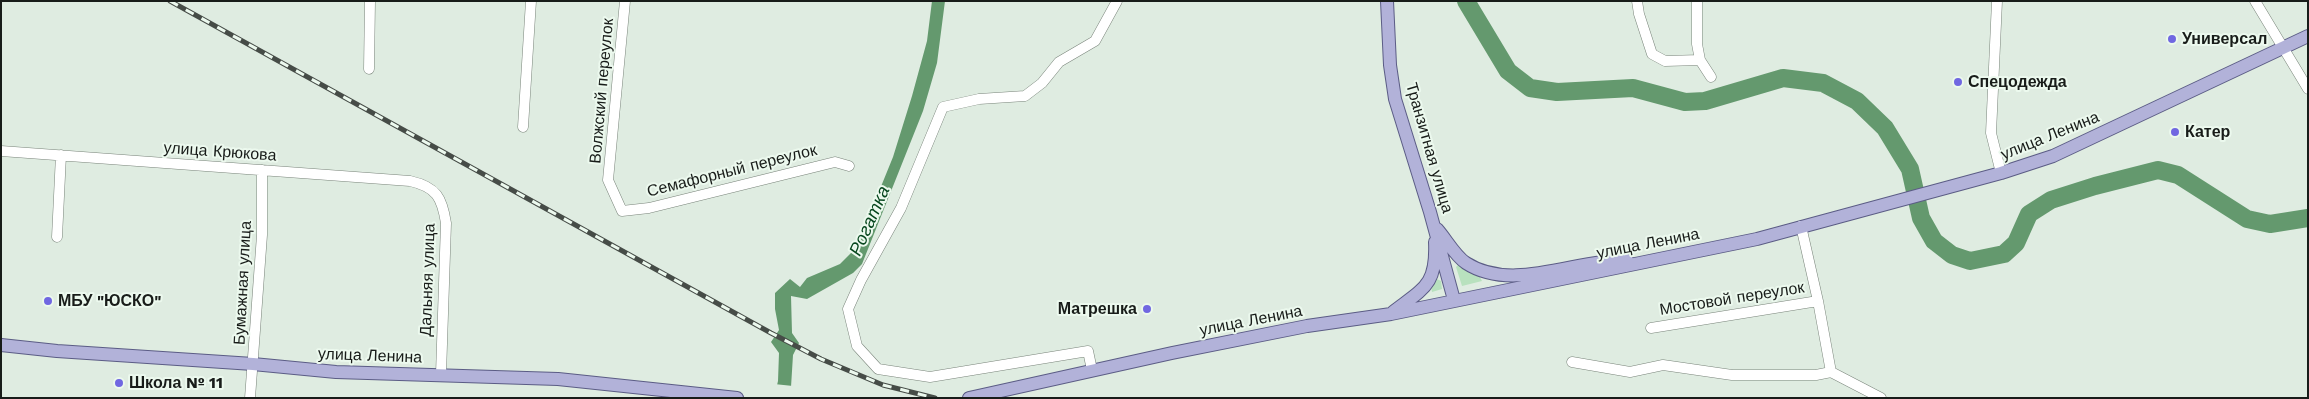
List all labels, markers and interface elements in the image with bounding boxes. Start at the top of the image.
street label: Волжский переулок [586,18,618,164]
place label: Универсал [2182,29,2267,49]
marker: Универсал [2166,33,2178,45]
place label: Спецодежда [1968,72,2067,92]
marker: Спецодежда [1952,76,1964,88]
street label: Транзитная улица [1401,80,1457,216]
street label: улица Ленина [1998,108,2102,164]
place label: Катер [2185,122,2230,142]
marker: Катер [2169,126,2181,138]
street label: улица Крюкова [163,138,277,166]
street label: Семафорный переулок [645,141,819,201]
water label: Рогатка [845,183,895,259]
street label: Бумажная улица [230,220,256,346]
street label: Дальняя улица [416,223,440,337]
street label: улица Ленина [1595,225,1701,263]
street label: Мостовой переулок [1658,278,1806,320]
place label: МБУ "ЮСКО" [58,291,161,311]
marker: МБУ "ЮСКО" [42,295,54,307]
place label: Матрешка [1058,299,1137,319]
street label: улица Ленина [1198,302,1304,340]
marker: Матрешка [1141,303,1153,315]
street label: улица Ленина [318,345,422,367]
place label: Школа № 11 [129,373,223,393]
marker: Школа № 11 [113,377,125,389]

